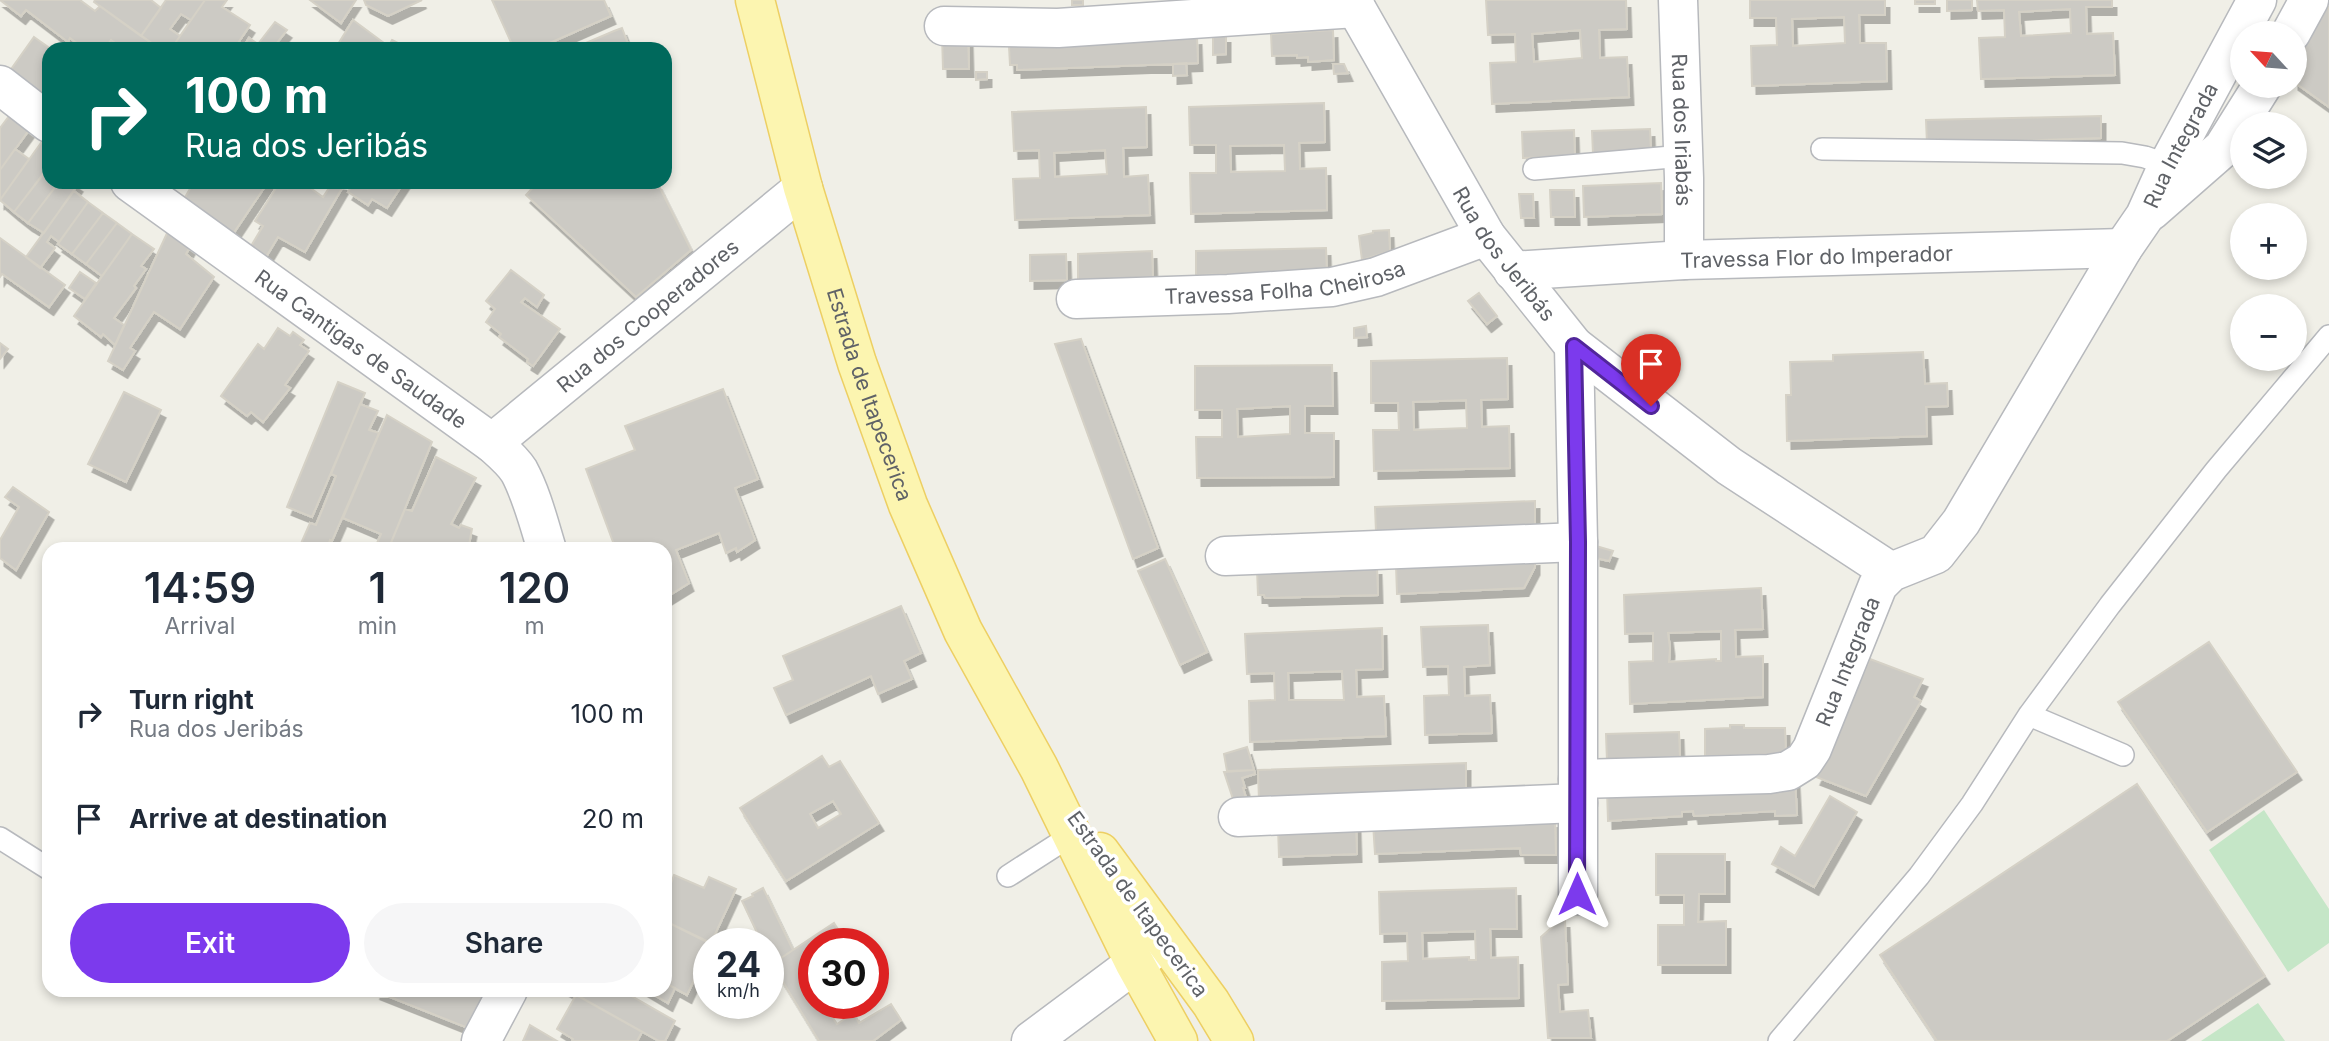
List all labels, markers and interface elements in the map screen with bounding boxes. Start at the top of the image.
north arrow [2230,21,2306,98]
map controls [2230,21,2307,371]
street label: Rua dos Iriabás [1667,53,1697,206]
text: 100 m [185,66,329,125]
icon: right [70,70,161,161]
street label: Rua Integrada [2138,78,2223,212]
button: layers [2230,112,2307,189]
text: Rua dos Jeribás [185,126,428,165]
street label: Rua dos Jeribás [1448,182,1561,326]
button: + [2230,203,2307,280]
street label: Rua dos Cooperadores [551,234,743,397]
street label: Travessa Flor do Imperador [1680,240,1953,273]
street label: Travessa Folha Cheirosa [1164,255,1408,309]
street label: Rua Cantigas de Saudade [250,264,472,433]
street label: Estrada de Itapecerica [822,285,918,504]
button: − [2230,294,2307,371]
pin [1621,334,1681,406]
icon: arrive [1632,345,1670,383]
text: 14:59 [144,562,256,613]
text: 1 [368,562,386,613]
text: 120 [499,562,570,613]
street label: Rua Integrada [1810,593,1885,730]
text: Arrival [164,612,235,640]
text: min [358,612,397,640]
text: m [524,612,545,640]
text: Turn right [129,684,254,715]
icon: right [70,695,108,733]
text: 100 m [571,698,644,729]
text: Rua dos Jeribás [129,715,304,743]
icon: arrive [70,800,108,838]
text: Arrive at destination [129,803,388,834]
text: 20 m [582,803,644,834]
street label: Estrada de Itapecerica [1062,806,1214,1002]
position arrow [1540,857,1614,931]
button: Exit [70,903,350,983]
button: Share [364,903,644,983]
speed limit sign: 30 [798,928,889,1019]
text: 24 [716,943,761,985]
text: km/h [717,980,760,1001]

